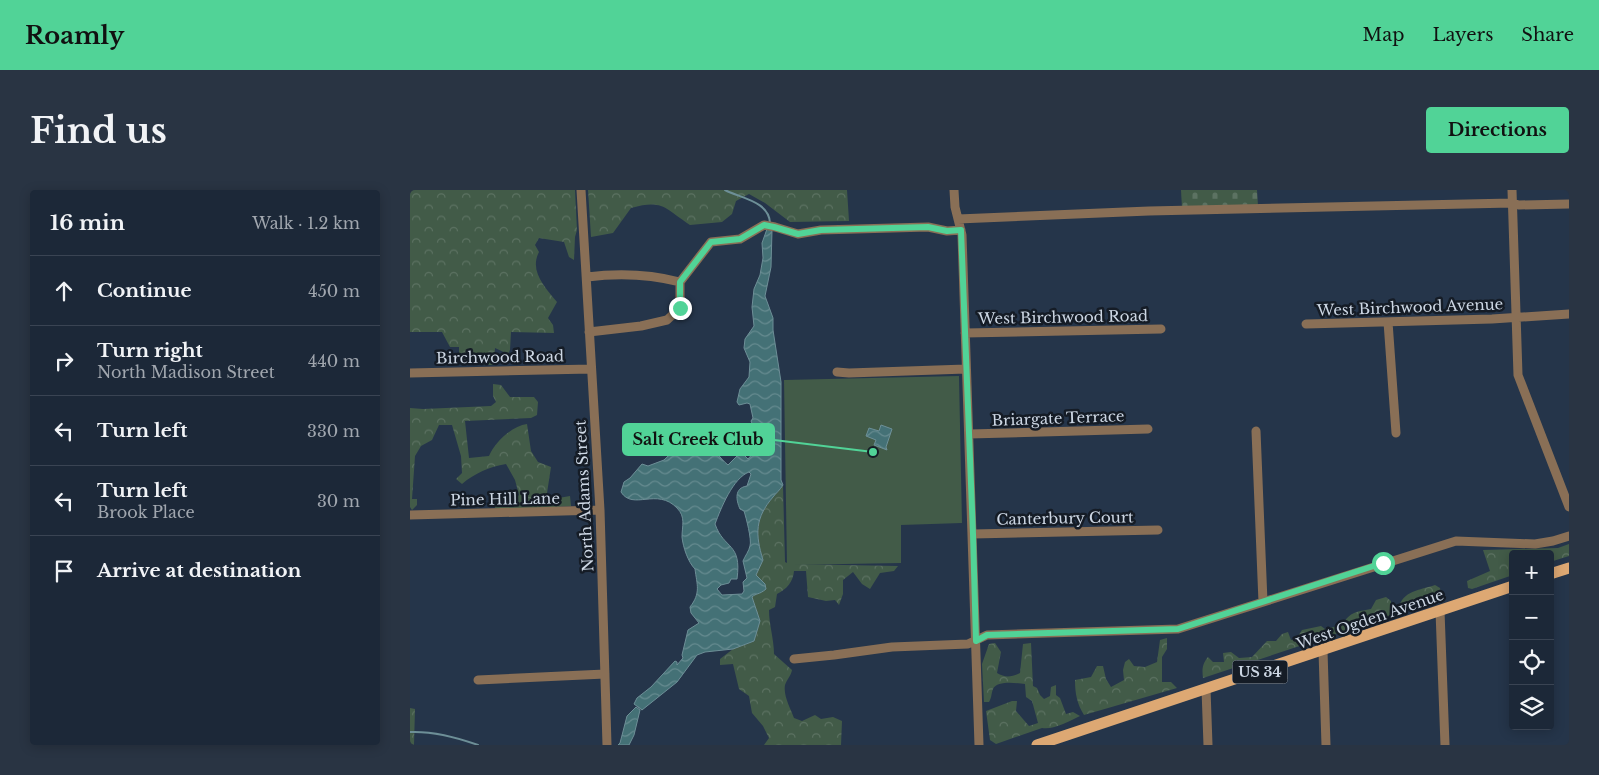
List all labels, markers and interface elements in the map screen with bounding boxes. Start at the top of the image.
text: Roamly [25,21,124,50]
text: Map [1363,24,1404,46]
text: Layers [1432,24,1493,46]
text: Share [1521,24,1574,46]
button: Directions [1426,107,1569,153]
text: Find us [30,109,167,152]
text: 16 min [50,210,125,236]
text: Walk · 1.2 km [252,213,360,233]
icon: ahead [50,277,78,305]
text: Continue [97,279,192,302]
text: 450 m [308,281,360,301]
street label: West Birchwood Avenue [1315,294,1504,320]
route end [669,297,692,320]
street label: West Birchwood Road [977,306,1148,328]
text: Turn right [97,339,203,362]
street label: Birchwood Road [436,346,564,368]
icon: right [50,347,78,375]
text: 440 m [308,351,360,371]
text: North Madison Street [97,362,275,382]
street label: Briargate Terrace [991,406,1125,430]
icon: left [50,417,78,445]
text: Turn left [97,419,188,442]
street label: North Adams Street [571,419,597,572]
text: 330 m [307,421,360,441]
callout: Salt Creek Club [623,424,774,455]
text: Salt Creek Club [632,429,764,449]
text: Turn left [97,479,188,502]
icon: left [50,487,78,515]
street label: Pine Hill Lane [450,489,560,509]
text: 30 m [317,491,360,511]
text: Brook Place [97,502,195,522]
street label: Canterbury Court [996,507,1134,529]
map controls [1509,550,1554,730]
button: + [1509,550,1554,595]
route start [1372,552,1395,575]
icon: arrive [50,557,78,585]
text: Arrive at destination [97,559,301,582]
street label: West Ogden Avenue [1293,585,1446,653]
button: − [1509,595,1554,640]
button: locate [1509,640,1554,685]
road number: US 34 [1232,661,1288,684]
button: layers [1509,685,1554,730]

